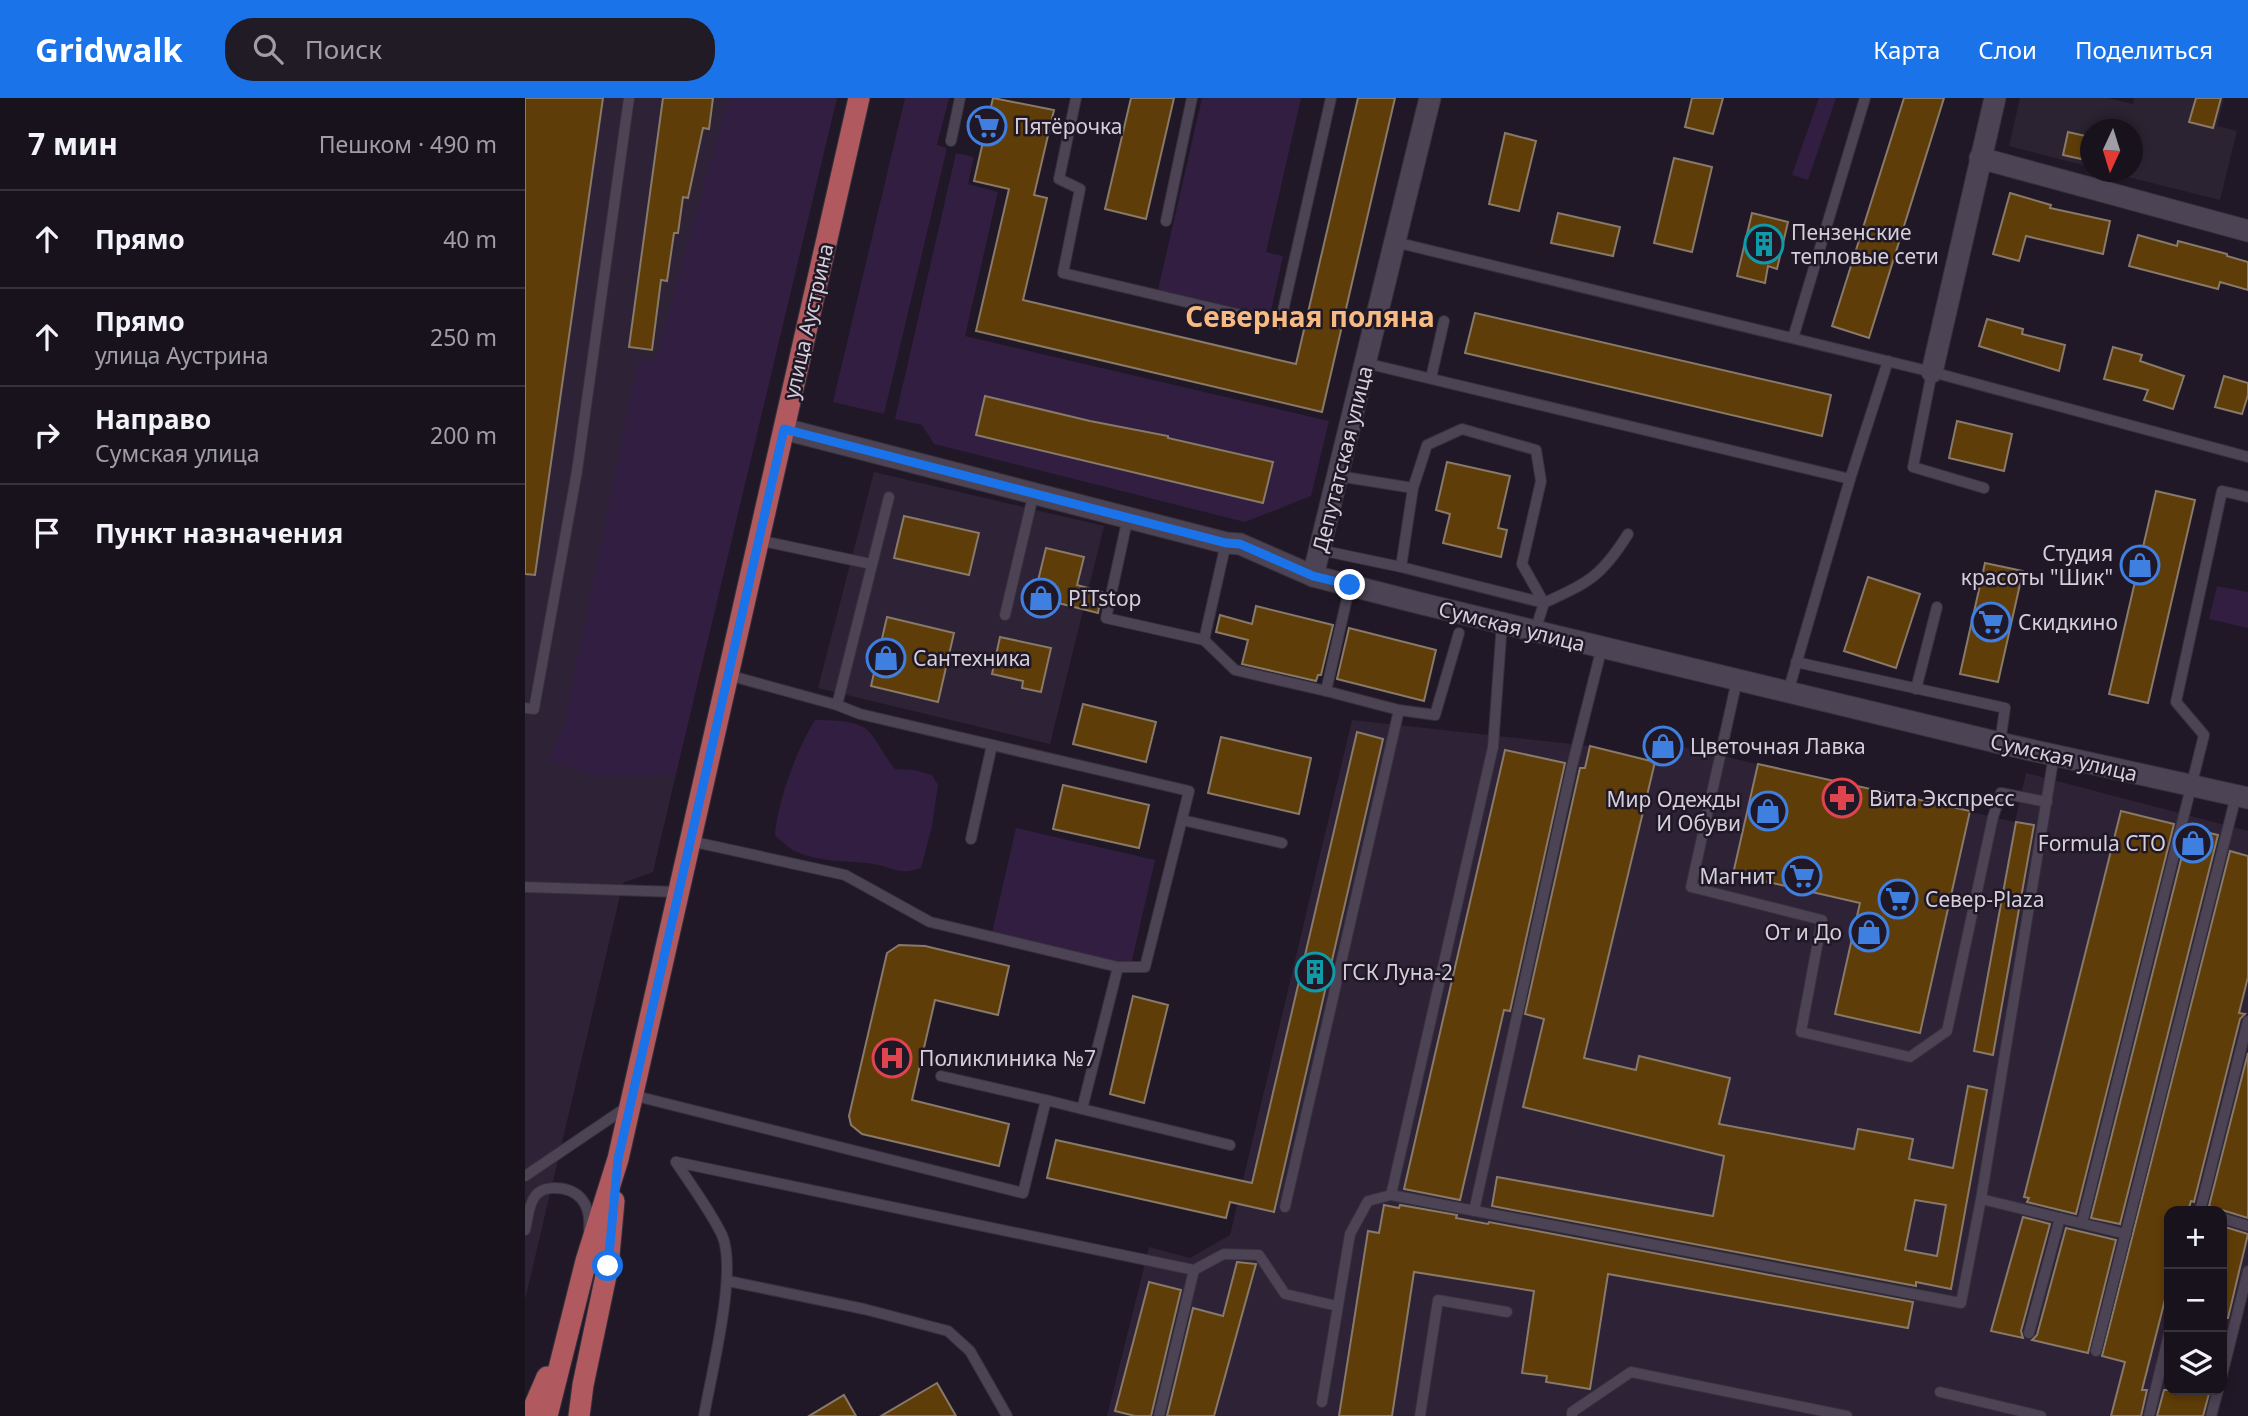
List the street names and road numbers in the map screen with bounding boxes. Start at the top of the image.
street label: улица Аустрина [777,241,839,401]
street label: Депутатская улица [1305,363,1379,555]
street label: Сумская улица [1436,594,1588,658]
street label: Сумская улица [1988,726,2140,788]

